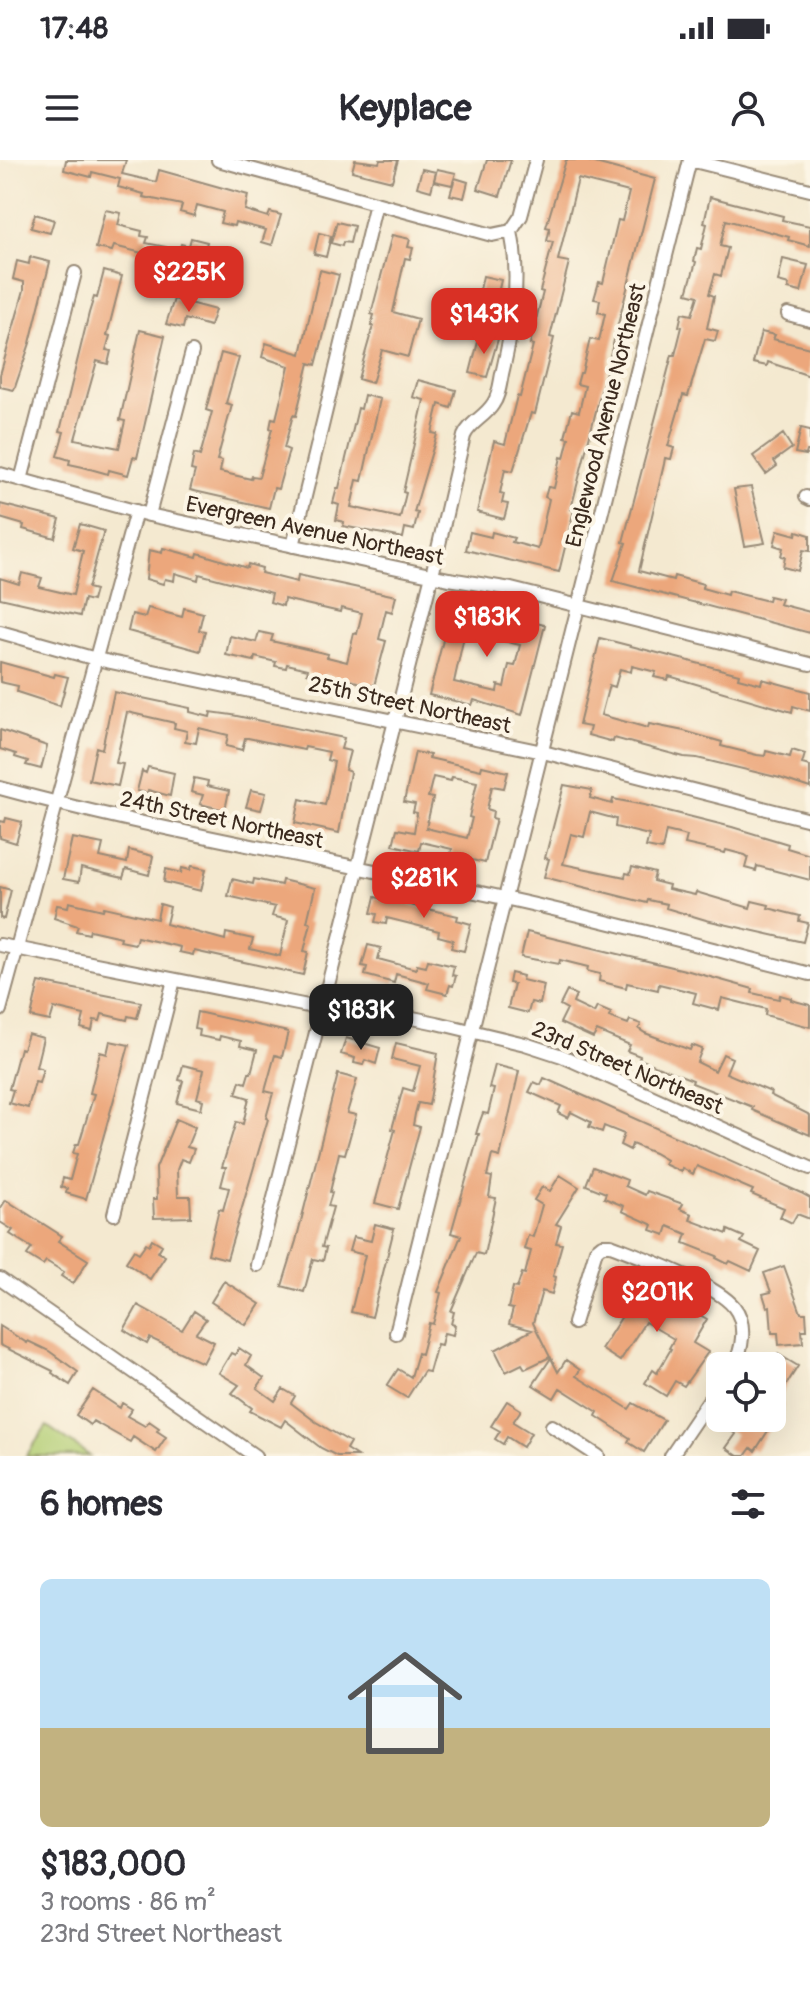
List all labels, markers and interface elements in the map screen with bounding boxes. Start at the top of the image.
text: 17:48 [40,10,108,47]
icon: menu [40,86,84,130]
text: Keyplace [338,86,472,131]
icon: person [726,86,770,130]
pin: $225K [133,246,245,314]
text: $225K [153,256,225,288]
street label: Englewood Avenue Northeast [560,280,652,550]
pin: $143K [428,288,540,356]
text: $143K [449,298,519,330]
street label: Evergreen Avenue Northeast [183,490,446,572]
pin: $183K [431,591,543,659]
text: $183K [453,601,521,633]
street label: 25th Street Northeast [306,670,514,740]
street label: 24th Street Northeast [118,785,326,855]
pin: $281K [368,852,480,920]
text: $281K [390,862,458,894]
pin: $183K [305,984,417,1052]
text: $183K [327,994,395,1026]
street label: 23rd Street Northeast [528,1015,727,1121]
pin: $201K [601,1266,713,1334]
text: $201K [621,1276,693,1308]
map controls [706,1352,786,1432]
button: locate [706,1352,786,1432]
icon: filters [726,1482,770,1526]
text: 6 homes [40,1483,163,1526]
icon: home [333,1631,477,1775]
text: $183,000 [40,1843,186,1886]
text: 3 rooms · 86 m² [40,1886,216,1918]
text: 23rd Street Northeast [40,1918,282,1950]

